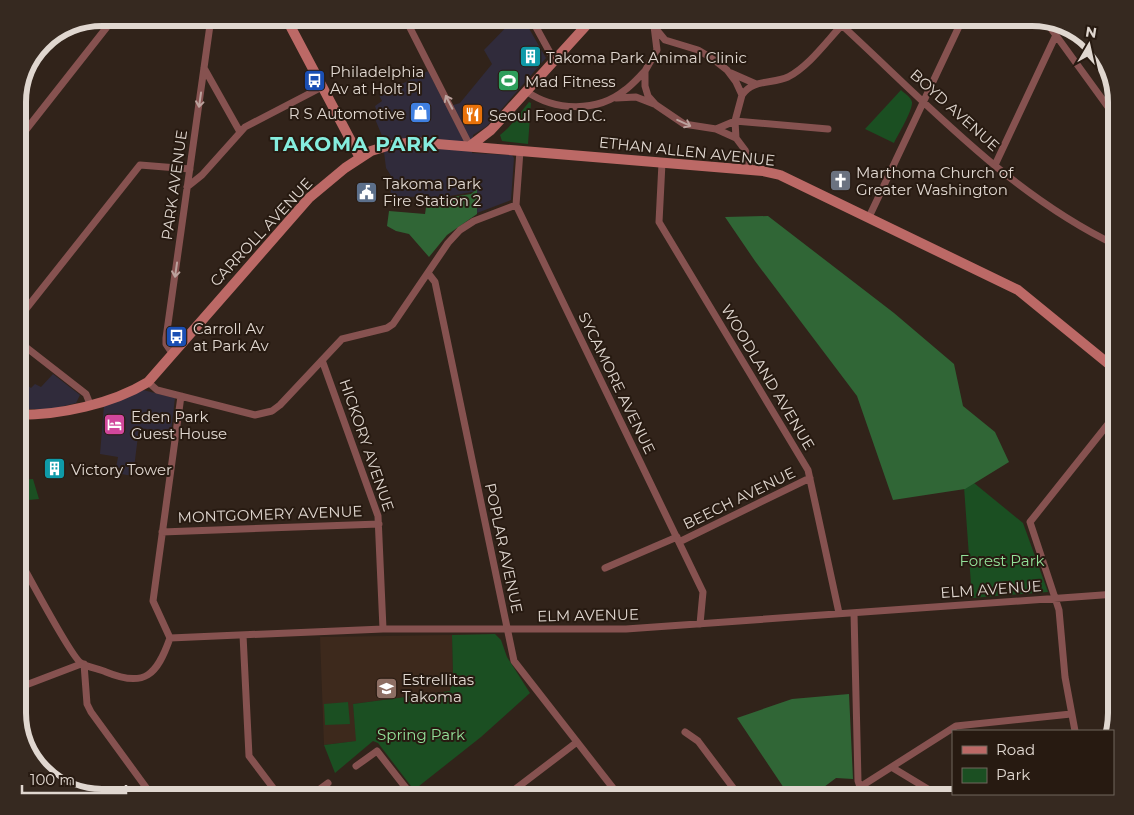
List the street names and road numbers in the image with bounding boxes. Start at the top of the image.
street label: BOYD AVENUE [906,65,1004,155]
street label: PARK AVENUE [157,129,191,241]
street label: ETHAN ALLEN AVENUE [598,132,776,170]
street label: CARROLL AVENUE [206,174,316,290]
street label: WOODLAND AVENUE [717,301,819,453]
street label: SYCAMORE AVENUE [574,309,660,457]
street label: HICKORY AVENUE [335,376,399,514]
street label: BEECH AVENUE [680,463,798,533]
street label: POPLAR AVENUE [481,481,527,615]
street label: MONTGOMERY AVENUE [177,501,363,527]
street label: ELM AVENUE [940,576,1042,602]
street label: ELM AVENUE [537,605,639,625]

